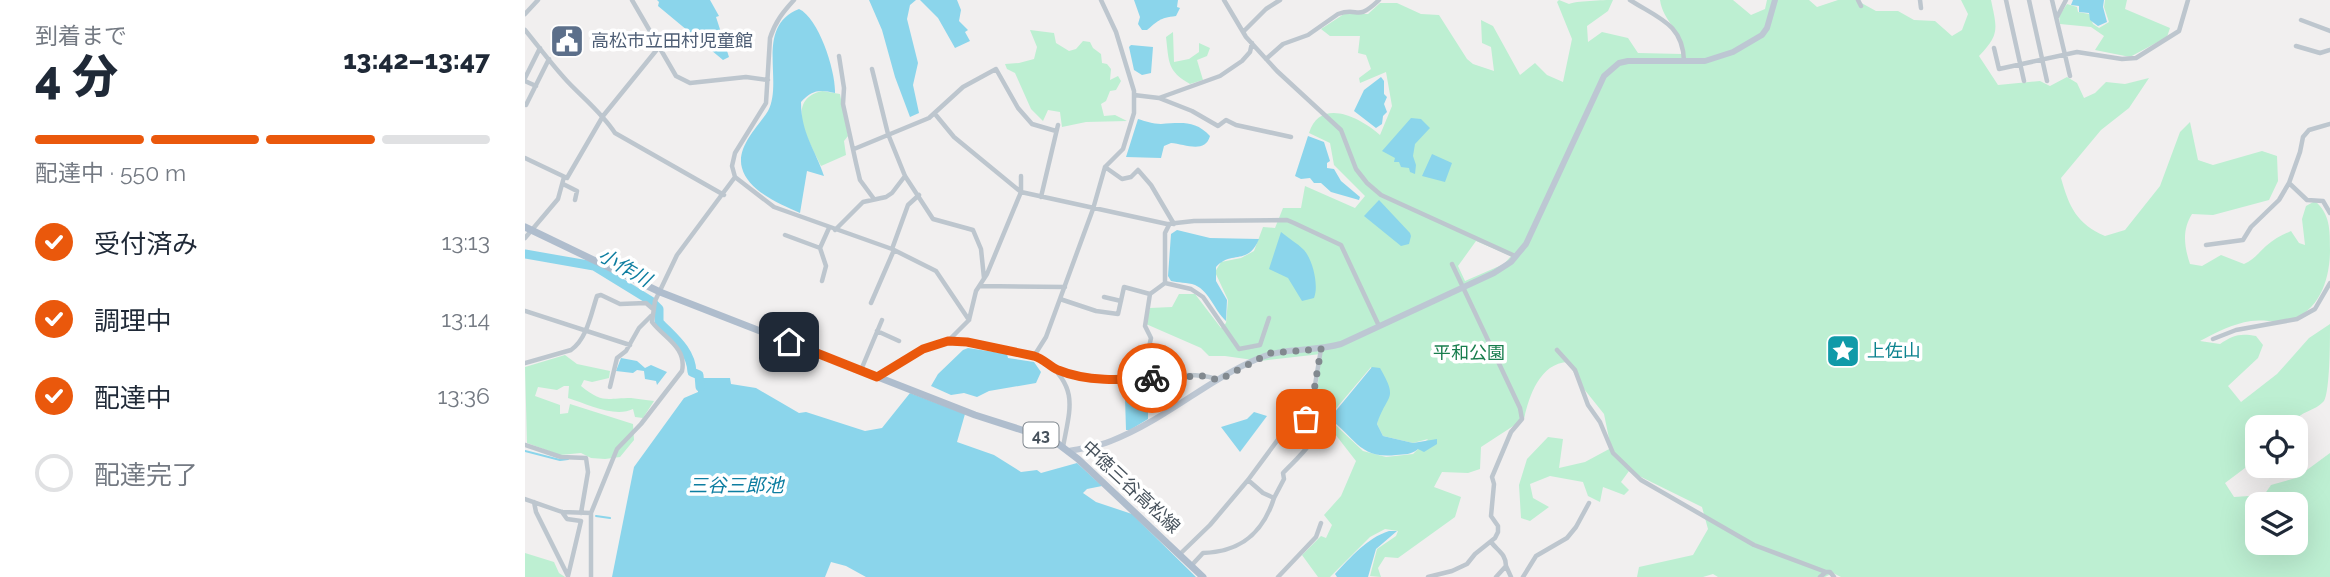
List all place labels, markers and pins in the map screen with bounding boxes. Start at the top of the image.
public building icon: 高松市立田村児童館 [548,22,586,60]
place label: 高松市立田村児童館 [591,30,753,51]
pin [759,312,819,372]
place icon: 上佐山 [1824,332,1862,370]
place label: 上佐山 [1867,340,1921,361]
pin [1276,389,1336,449]

